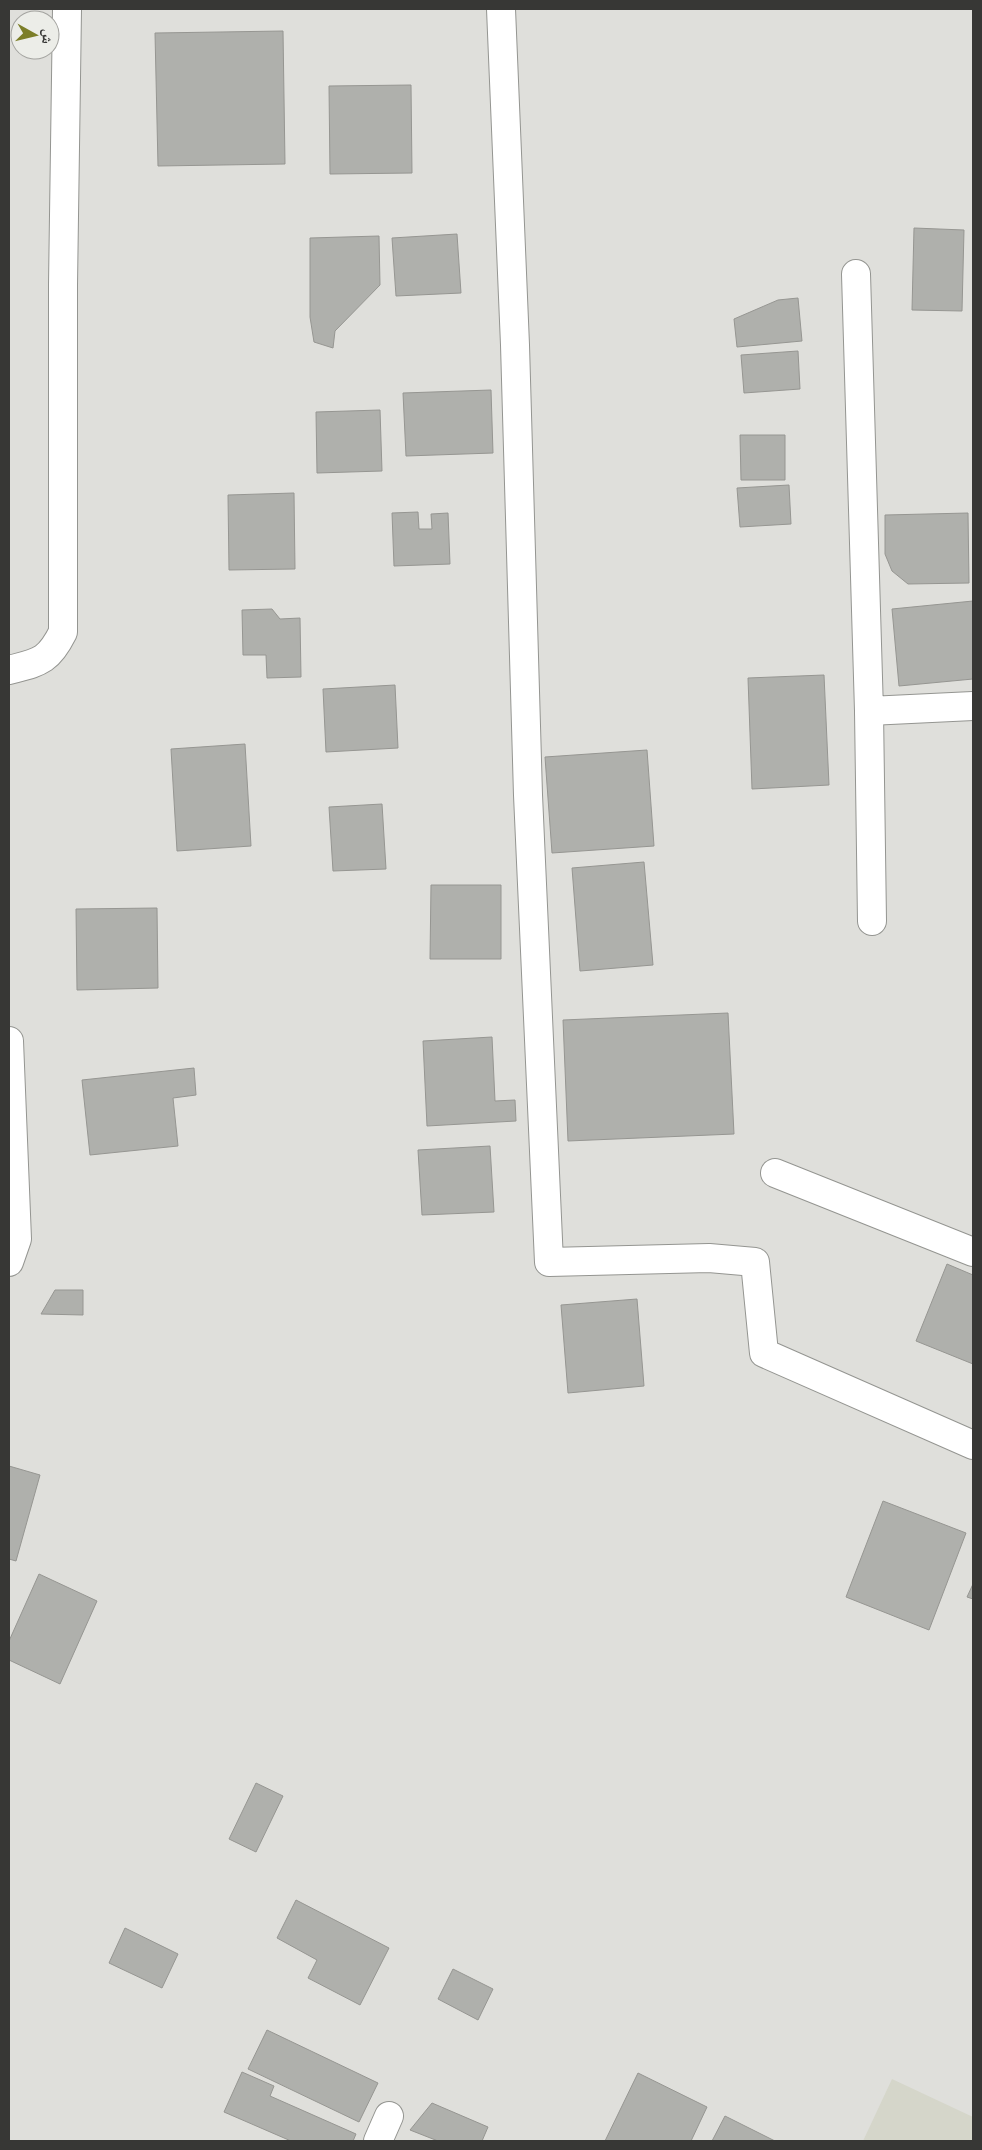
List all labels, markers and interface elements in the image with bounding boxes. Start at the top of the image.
north arrow [10,10,60,60]
text: ش [38,28,57,45]

